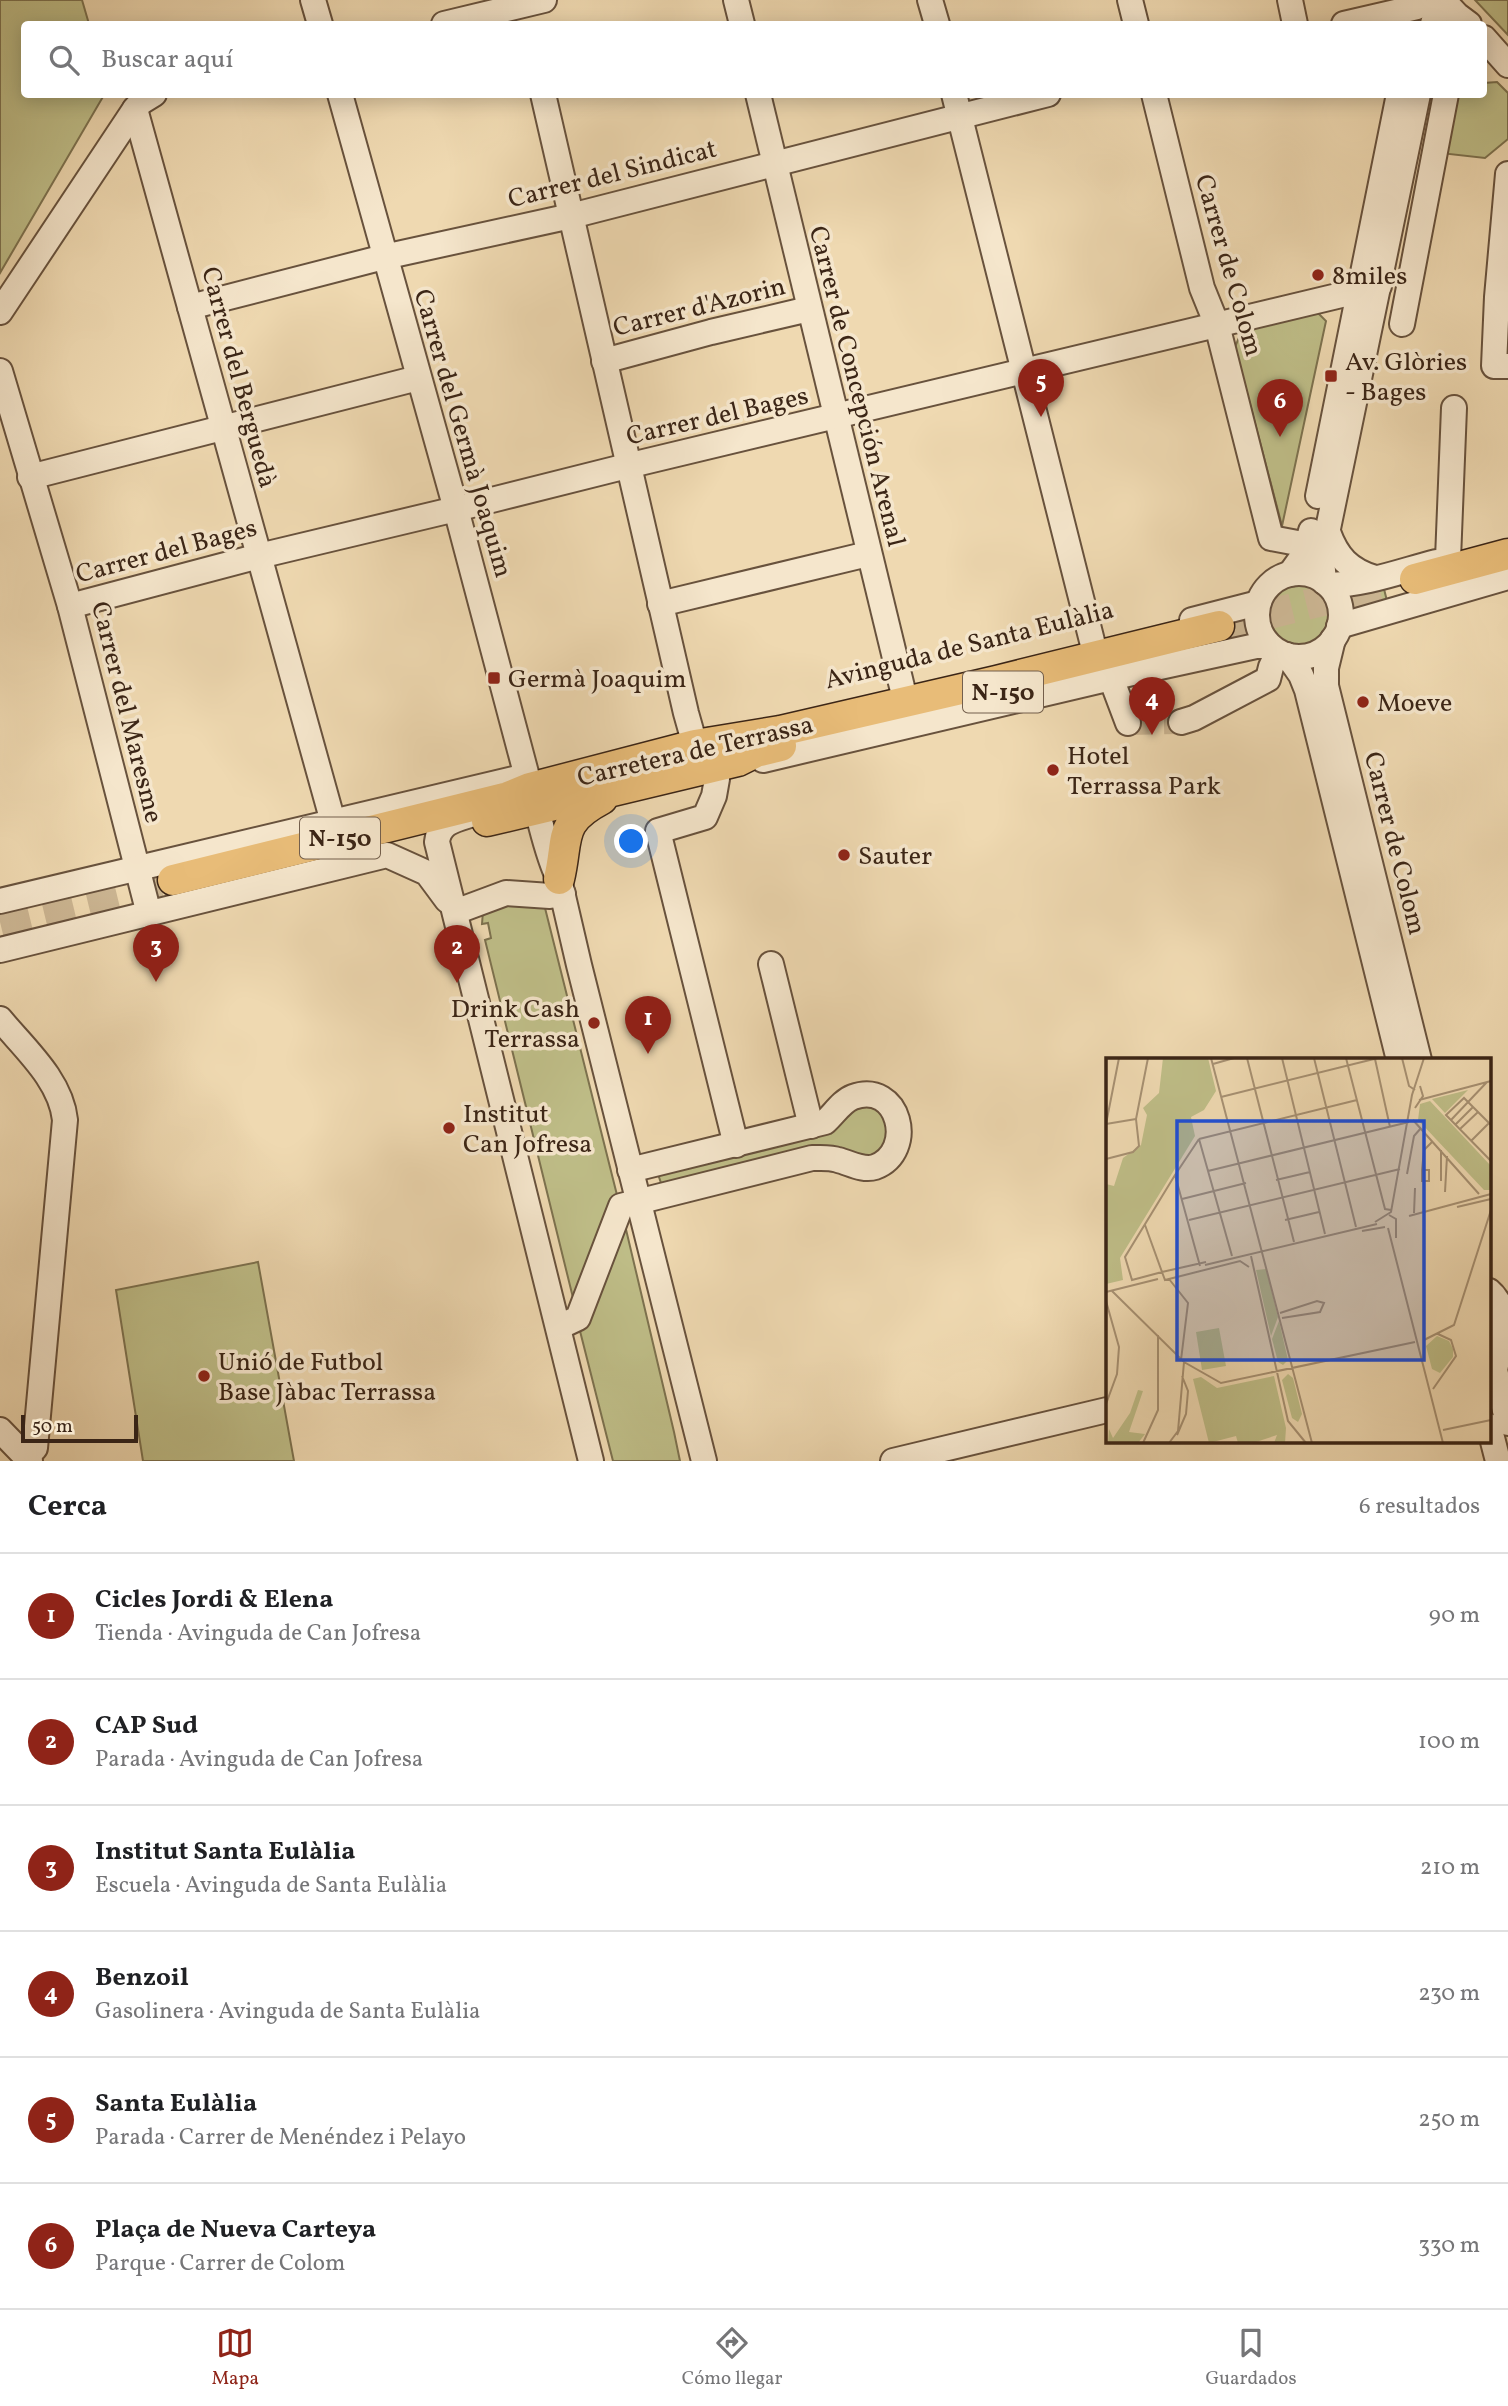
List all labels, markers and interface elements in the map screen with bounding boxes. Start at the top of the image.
search box [21,21,1487,98]
icon: search [45,41,83,79]
text: Buscar aquí [101,42,233,78]
street label: Carrer del Sindicat [505,132,720,218]
street label: Carrer de Colom [1185,170,1271,361]
street label: Carrer de Concepción Arenal [799,222,913,551]
place label: 8miles [1332,259,1407,295]
street label: Carrer del Berguedà [191,263,285,492]
marker: 8miles [1310,267,1326,283]
street label: Carrer d'Azorin [609,269,790,347]
street label: Carrer del Germà Joaquim [404,285,521,582]
place label: Av. Glòries - Bages [1345,345,1467,411]
pin: 5 [1018,359,1064,417]
marker: Av. Glòries - Bages [1323,368,1339,384]
street label: Carrer del Bages [623,378,812,455]
pin: 6 [1257,379,1303,437]
street label: Carrer del Bages [72,510,261,593]
street label: Avinguda de Santa Eulàlia [821,593,1118,699]
street label: Carrer del Maresme [81,598,171,827]
place label: Germà Joaquim [508,662,686,698]
marker: Germà Joaquim [486,670,502,686]
road number: N-150 [963,672,1043,712]
pin: 4 [1129,677,1175,735]
place label: Moeve [1377,686,1452,722]
marker: Moeve [1355,694,1371,710]
street label: Carretera de Terrassa [574,707,817,797]
place label: Hotel Terrassa Park [1067,739,1221,805]
street label: Carrer de Colom [1354,748,1434,939]
marker: Hotel Terrassa Park [1045,762,1061,778]
road number: N-150 [300,818,380,858]
your location [614,824,648,858]
place label: Sauter [858,839,932,875]
marker: Sauter [836,847,852,863]
pin: 3 [133,924,179,982]
pin: 2 [434,925,480,983]
place label: Drink Cash Terrassa [451,992,580,1058]
pin: 1 [625,996,671,1054]
marker: Drink Cash Terrassa [586,1015,602,1031]
inset map [1106,1058,1490,1444]
place label: Institut Can Jofresa [463,1097,592,1163]
marker: Institut Can Jofresa [441,1120,457,1136]
place label: Unió de Futbol Base Jàbac Terrassa [218,1345,436,1411]
marker: Unió de Futbol Base Jàbac Terrassa [196,1368,212,1384]
scale bar [21,1412,138,1444]
text: 50 m [32,1414,73,1440]
text: Cerca [28,1486,107,1528]
text: 6 resultados [1359,1491,1480,1523]
text: Cicles Jordi & Elena [95,1582,333,1618]
text: 1 [46,1600,56,1632]
text: 90 m [1429,1600,1480,1632]
text: Tienda · Avinguda de Can Jofresa [95,1618,421,1650]
text: CAP Sud [95,1708,198,1744]
text: 2 [45,1726,57,1758]
text: 100 m [1418,1726,1480,1758]
text: Parada · Avinguda de Can Jofresa [95,1744,423,1776]
text: Institut Santa Eulàlia [95,1834,356,1870]
text: 3 [45,1852,57,1884]
text: 210 m [1420,1852,1480,1884]
text: Escuela · Avinguda de Santa Eulàlia [95,1870,447,1902]
text: Benzoil [95,1960,189,1996]
text: 4 [44,1978,58,2010]
text: 230 m [1418,1978,1480,2010]
text: Gasolinera · Avinguda de Santa Eulàlia [95,1996,481,2028]
text: Santa Eulàlia [95,2086,257,2122]
text: 5 [45,2104,57,2136]
text: 250 m [1418,2104,1480,2136]
text: Parada · Carrer de Menéndez i Pelayo [95,2122,466,2154]
text: Plaça de Nueva Carteya [95,2212,376,2248]
text: 6 [45,2230,57,2262]
text: 330 m [1418,2230,1480,2262]
text: Parque · Carrer de Colom [95,2248,345,2280]
tab: Mapa [211,2324,259,2392]
tab: Cómo llegar [682,2324,783,2392]
tab: Guardados [1205,2324,1297,2392]

